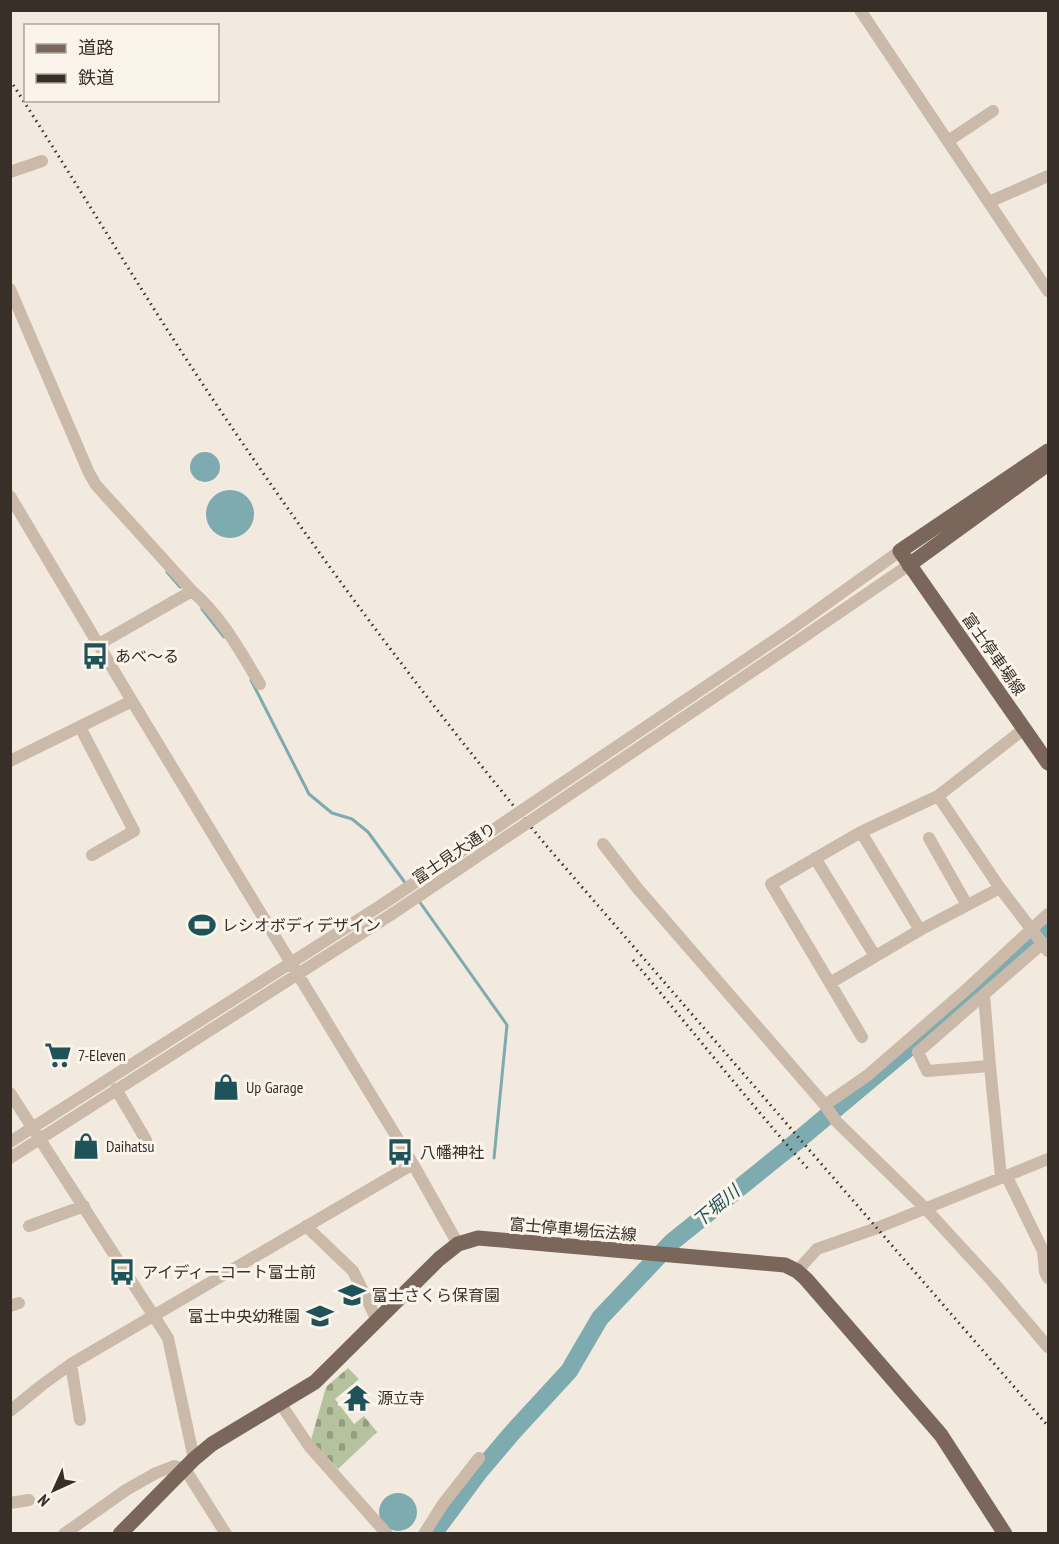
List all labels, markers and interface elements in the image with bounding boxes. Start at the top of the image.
legend [24,24,219,102]
text: 道路 [78,36,114,59]
text: 鉄道 [78,66,114,89]
street label: 富士停車場線 [958,609,1030,699]
bus stop icon: あべ〜る [80,641,110,671]
place label: あべ〜る [115,646,179,666]
street label: 富士見大通り [409,818,499,888]
sports icon: レシオボディデザイン [187,910,217,940]
place label: レシオボディデザイン [222,915,381,935]
supermarket icon: 7-Eleven [43,1040,73,1070]
place label: 7-Eleven [78,1045,126,1065]
shop icon: Up Garage [211,1072,241,1102]
place label: Up Garage [246,1077,303,1097]
shop icon: Daihatsu [71,1131,101,1161]
place label: Daihatsu [106,1136,155,1156]
bus stop icon: 八幡神社 [385,1137,415,1167]
place label: 八幡神社 [420,1142,484,1162]
water label: 下堀川 [688,1179,746,1232]
street label: 富士停車場伝法線 [508,1213,638,1245]
bus stop icon: アイディーコート富士前 [107,1257,137,1287]
place label: アイディーコート富士前 [142,1262,316,1282]
school or university icon: 富士さくら保育園 [337,1280,367,1310]
place label: 富士さくら保育園 [372,1285,500,1305]
school or university icon: 富士中央幼稚園 [305,1301,335,1331]
place label: 富士中央幼稚園 [188,1306,300,1326]
temple icon: 源立寺 [342,1383,372,1413]
place label: 源立寺 [377,1388,425,1408]
north arrow [24,1460,84,1520]
text: N [33,1490,54,1511]

